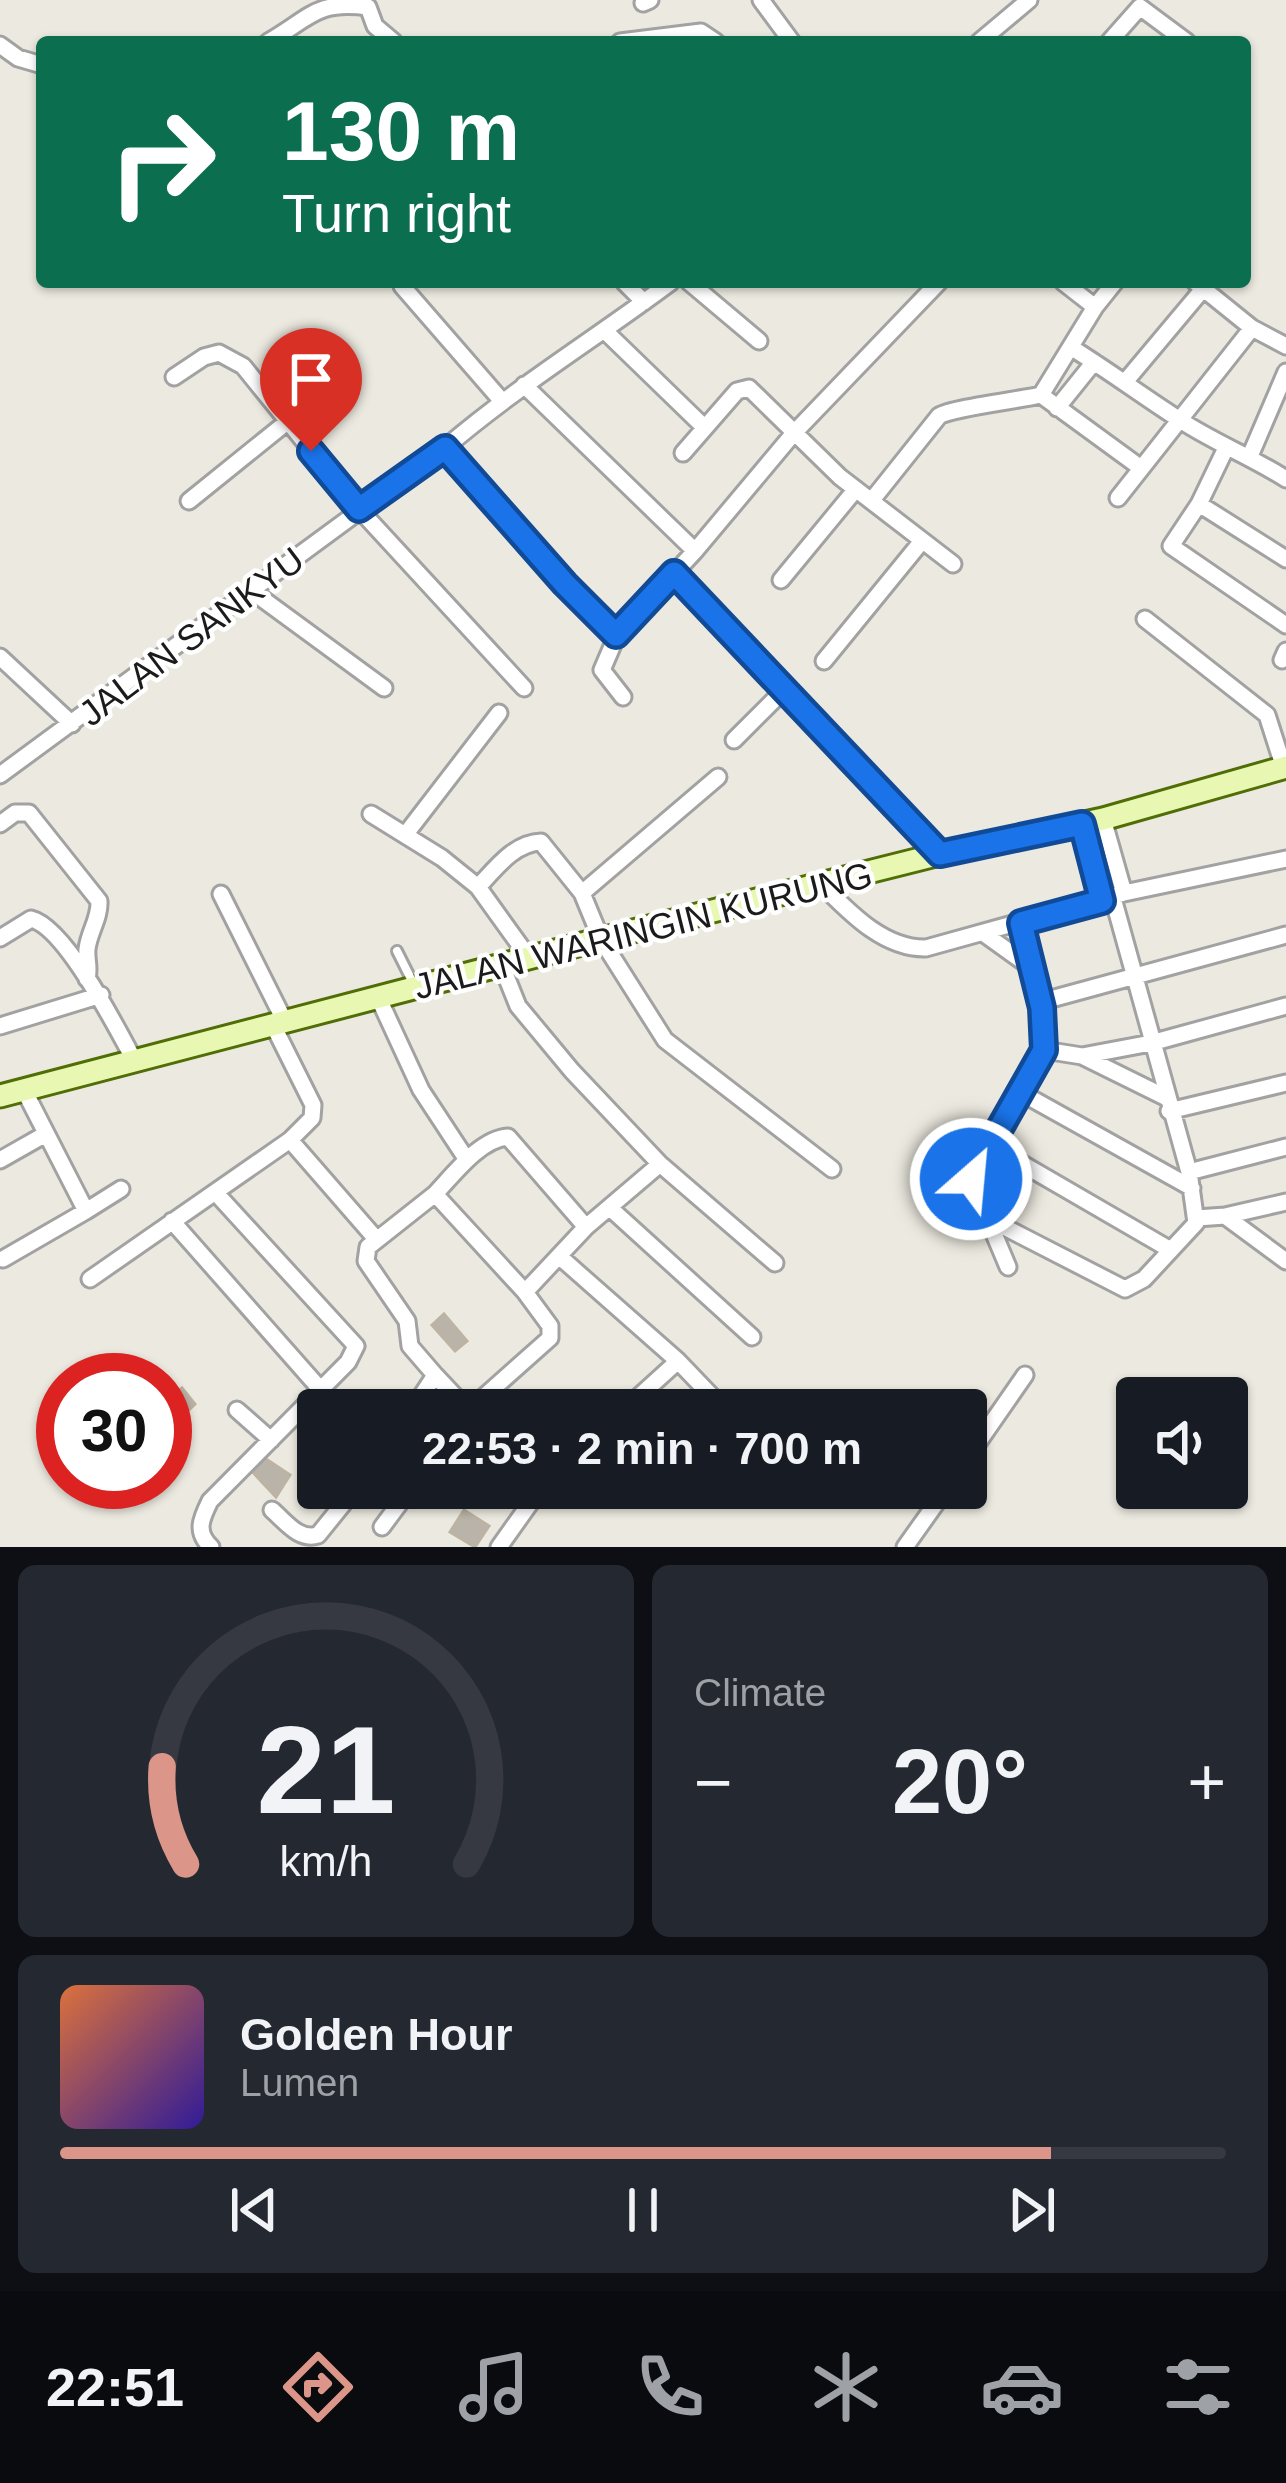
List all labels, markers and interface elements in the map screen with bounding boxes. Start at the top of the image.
icon: right [84,84,240,240]
text: 130 m [282,84,520,178]
text: Turn right [282,183,511,243]
pin [260,328,362,451]
icon: arrive [278,346,344,412]
street label: JALAN SANKYU [71,539,311,734]
street label: JALAN WARINGIN KURUNG [410,854,876,1007]
position arrow [908,1116,1034,1242]
speed limit sign: 30 [36,1353,192,1509]
map controls [1116,1377,1248,1509]
button: sound [1116,1377,1248,1509]
text: 22:53 · 2 min · 700 m [422,1423,862,1474]
text: Climate [694,1671,826,1714]
text: 21 [257,1700,395,1839]
text: 20° [892,1732,1028,1832]
text: − [694,1745,733,1819]
text: + [1187,1745,1226,1819]
text: km/h [280,1837,372,1885]
text: Golden Hour [240,2009,512,2060]
text: Lumen [240,2061,359,2104]
icon: previous [221,2177,287,2243]
icon: pause [610,2177,676,2243]
icon: next [999,2177,1065,2243]
icon: directions [276,2345,360,2429]
icon: music [452,2345,536,2429]
icon: phone [628,2345,712,2429]
icon: climate [804,2345,888,2429]
icon: car [980,2345,1064,2429]
icon: filters [1156,2345,1240,2429]
text: 22:51 [46,2357,184,2417]

